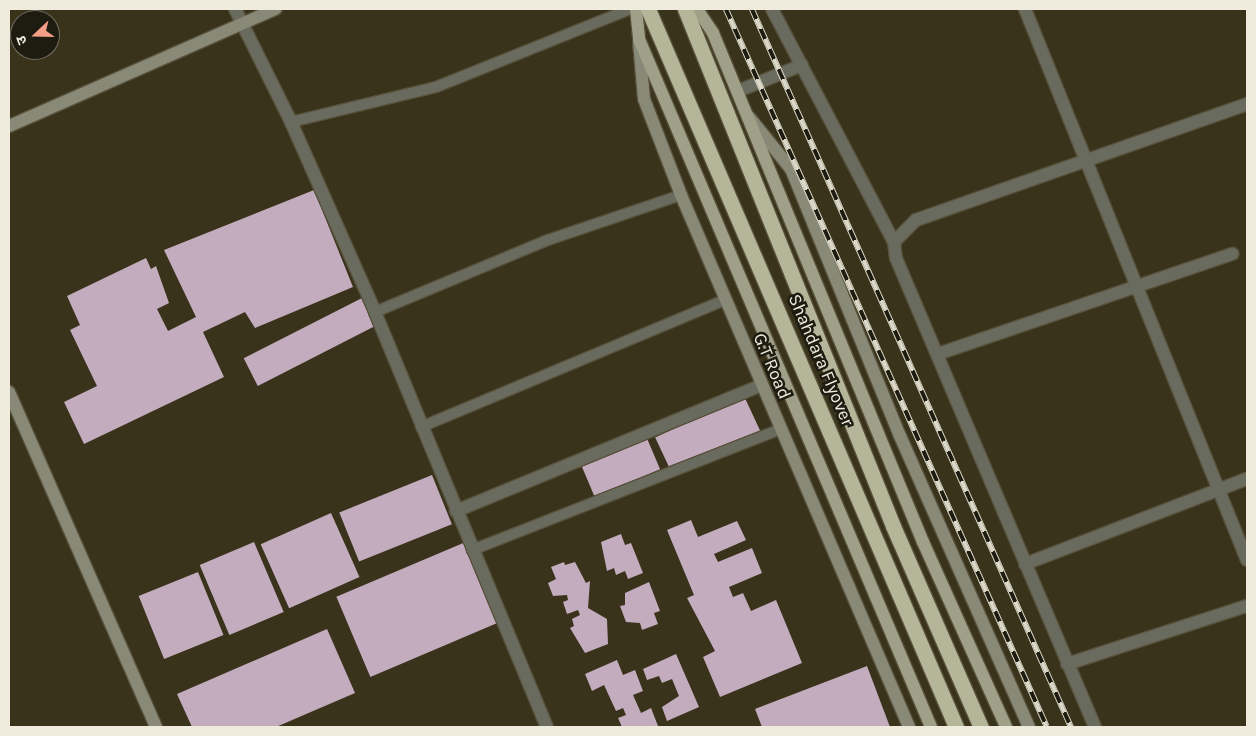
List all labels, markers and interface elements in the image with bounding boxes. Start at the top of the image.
north arrow [10,10,60,60]
text: उ [12,33,31,47]
street label: Shahdara Flyover [783,291,859,429]
street label: G.T Road [748,330,796,402]

